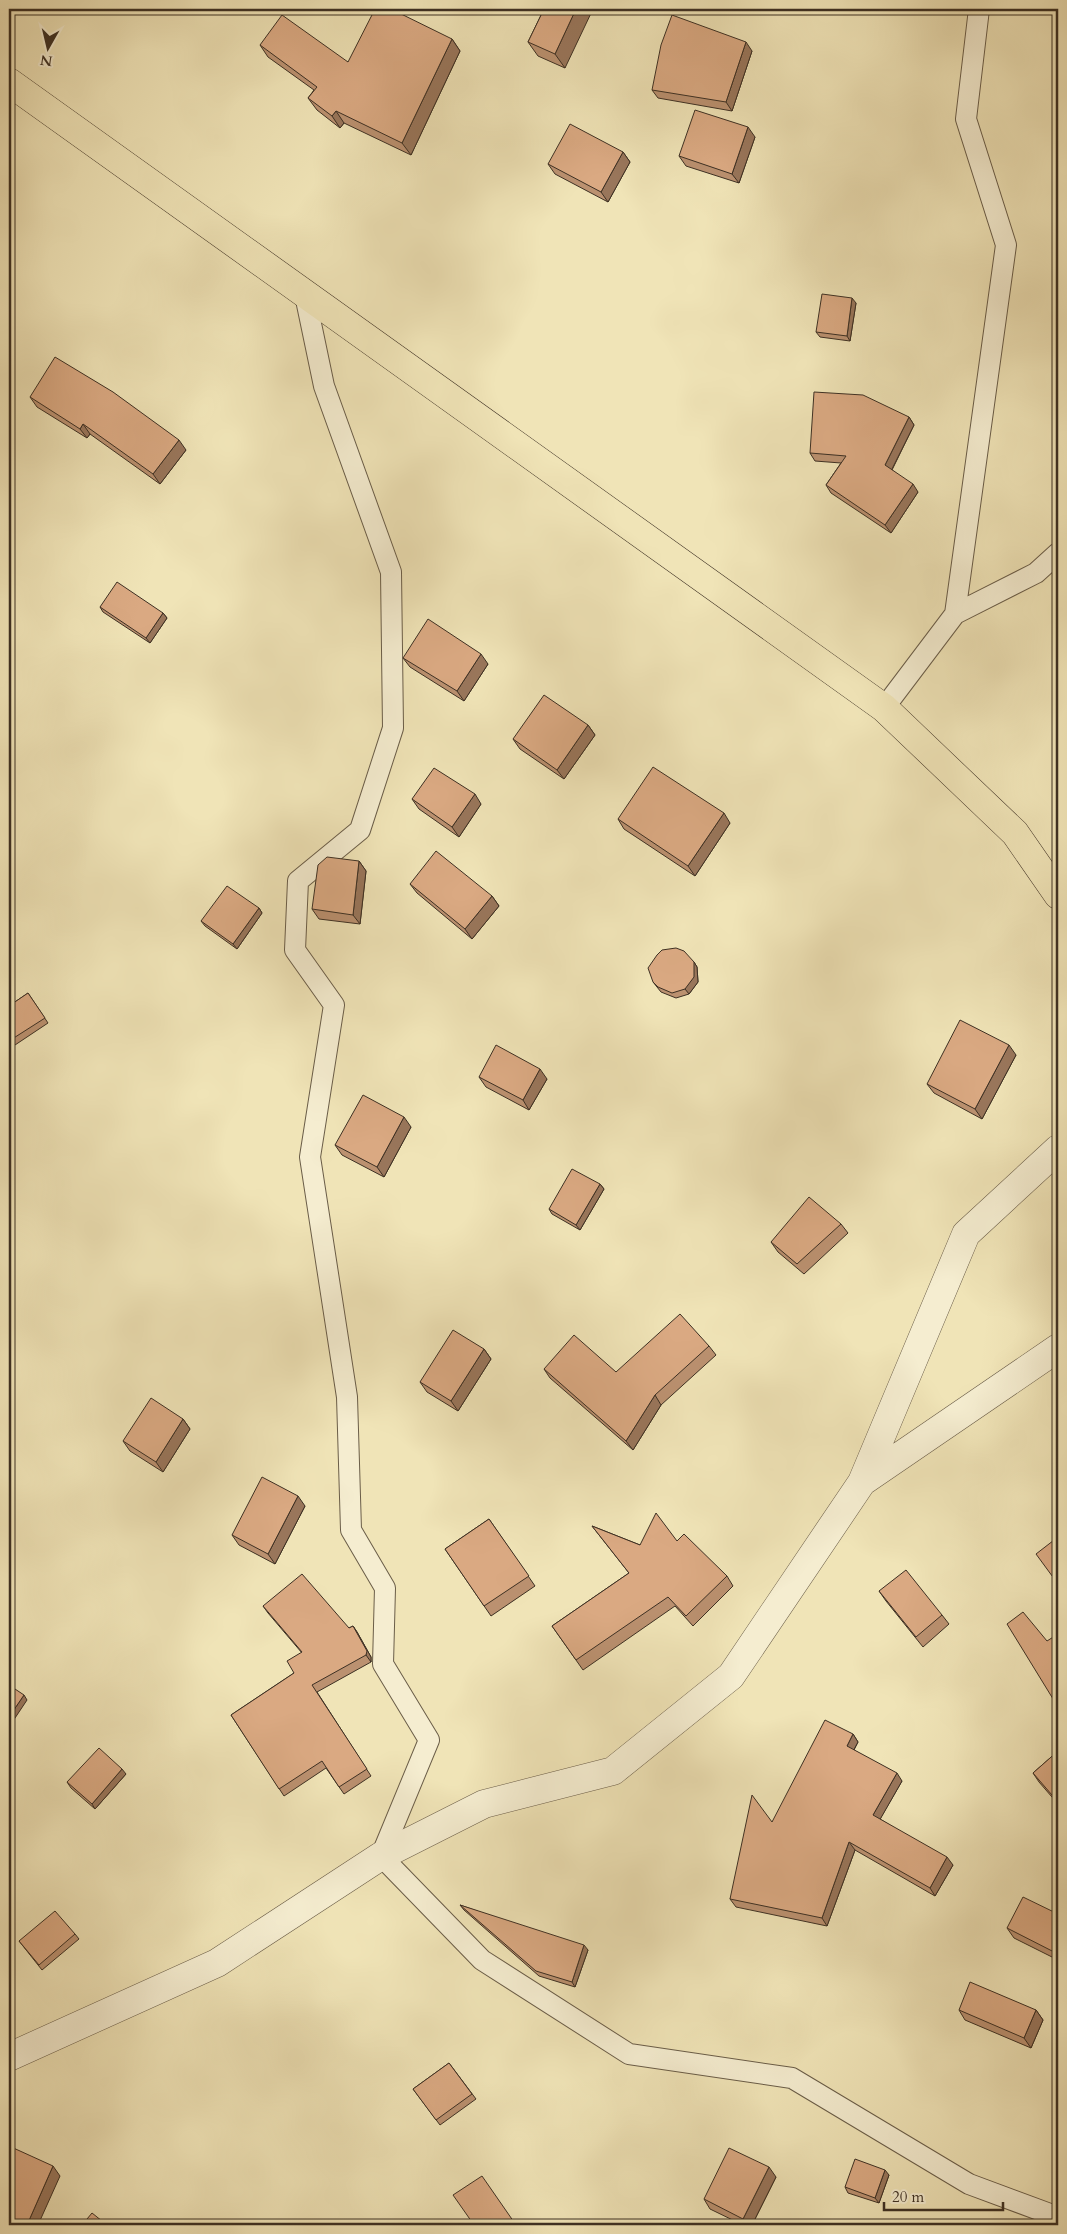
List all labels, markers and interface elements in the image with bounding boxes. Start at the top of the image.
north arrow [22,22,72,72]
text: N [39,50,54,71]
scale bar [884,2179,1003,2211]
text: 20 m [892,2187,924,2207]

